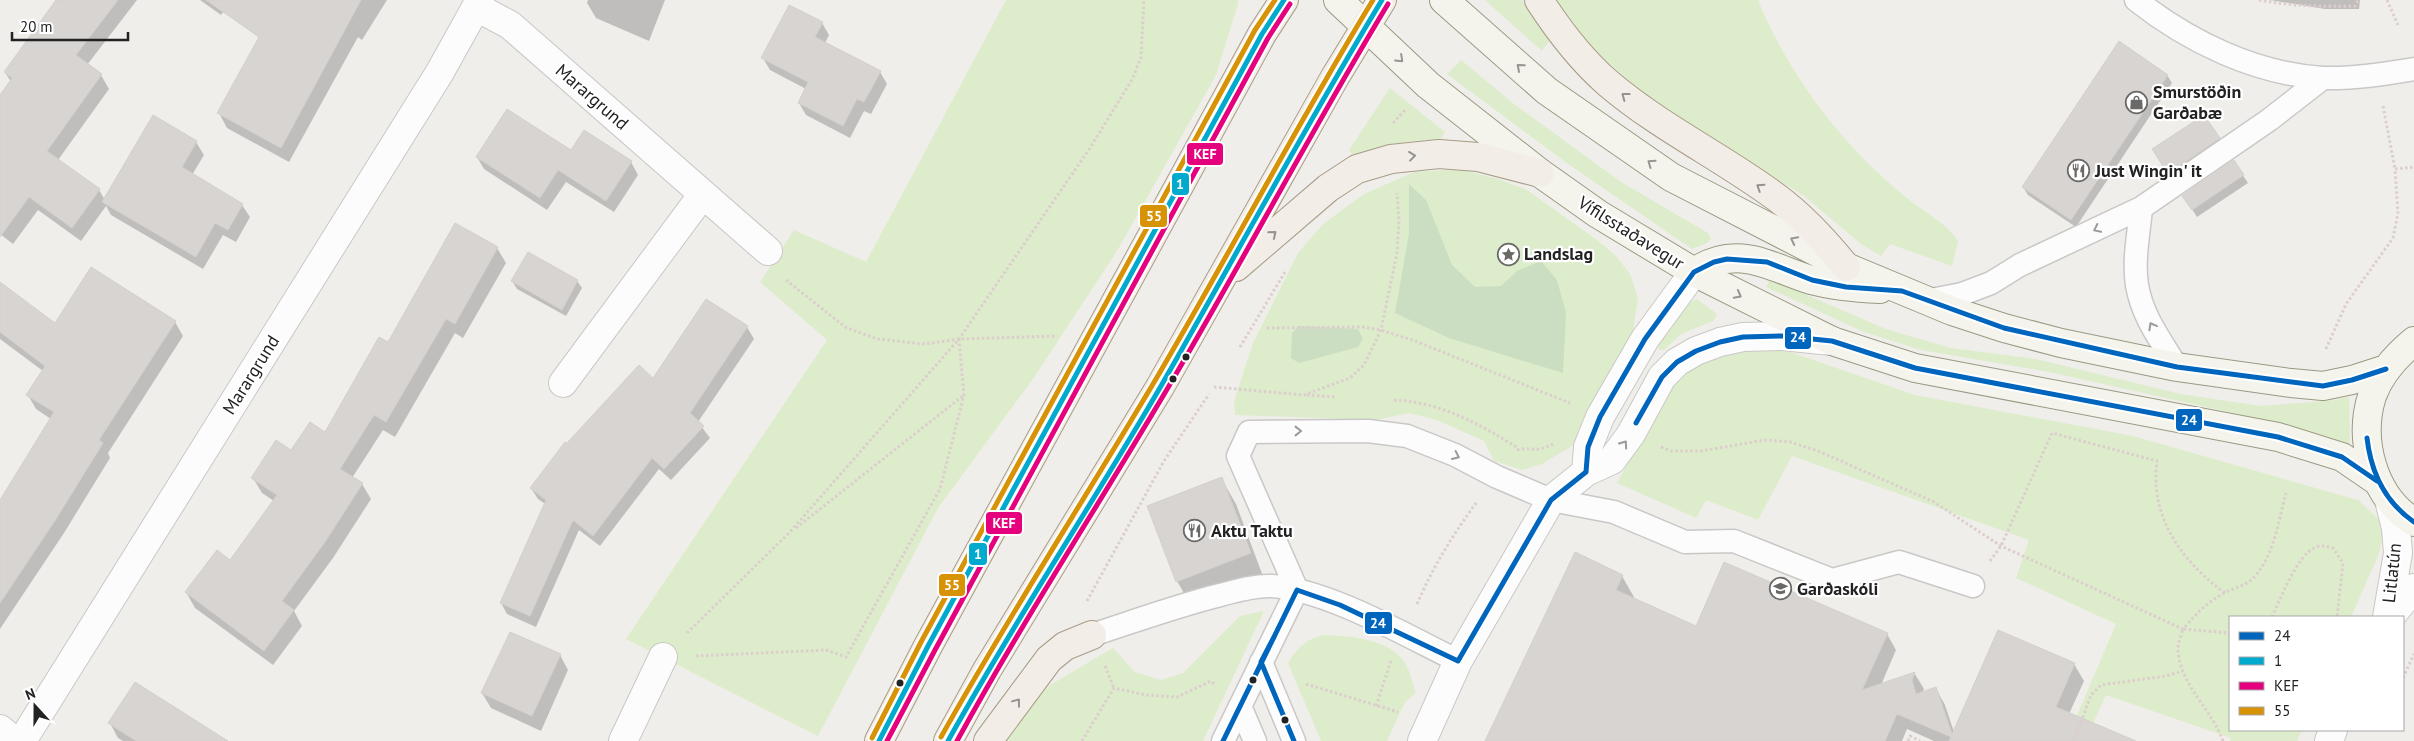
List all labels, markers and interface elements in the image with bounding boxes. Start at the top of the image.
scale bar [12,10,129,42]
text: 20 m [20,17,53,36]
one-way arrow [1395,53,1404,62]
street label: Marargrund [551,59,634,135]
one-way arrow [1517,64,1526,73]
place label: Smurstöðin Garðabæ [2153,80,2241,124]
shop icon: Smurstöðin Garðabæ [2125,90,2149,114]
one-way arrow [1622,94,1631,102]
line badge: KEF [1186,142,1224,166]
text: KEF [1193,145,1217,163]
one-way arrow [1408,151,1416,162]
restaurant icon: Just Wingin' it [2067,159,2091,183]
place label: Just Wingin' it [2094,159,2202,182]
one-way arrow [1648,160,1657,169]
line badge: 1 [1171,172,1190,196]
text: 1 [1176,175,1184,193]
one-way arrow [1756,183,1765,193]
street label: Vífilsstaðavegur [1573,190,1689,274]
line badge: 55 [1139,204,1168,228]
text: 55 [1146,207,1162,225]
one-way arrow [2093,223,2102,233]
one-way arrow [1268,231,1277,240]
one-way arrow [1790,236,1799,246]
place icon: Landslag [1496,242,1520,266]
place label: Landslag [1524,242,1593,265]
one-way arrow [1732,289,1741,299]
one-way arrow [2148,322,2158,331]
line badge: 24 [1784,326,1812,350]
text: 24 [1790,328,1806,346]
street label: Marargrund [217,331,284,419]
unlabelled marker [1181,352,1191,362]
unlabelled marker [1168,374,1178,384]
line badge: 24 [2175,408,2203,432]
text: 24 [2181,411,2197,429]
one-way arrow [1294,426,1302,436]
one-way arrow [1618,440,1627,449]
one-way arrow [1451,449,1460,460]
line badge: KEF [985,511,1023,535]
text: KEF [992,514,1016,532]
restaurant icon: Aktu Taktu [1183,519,1207,543]
place label: Aktu Taktu [1211,519,1293,542]
line badge: 1 [968,542,988,566]
street label: Litlatún [2377,542,2406,604]
text: 1 [974,545,982,563]
line badge: 55 [938,573,966,597]
text: 55 [944,576,960,594]
school or university icon: Garðaskóli [1769,577,1793,601]
place label: Garðaskóli [1797,577,1878,600]
line badge: 24 [1364,611,1393,635]
text: 24 [1370,614,1386,632]
legend [2229,616,2404,731]
text: 24 [2274,626,2290,645]
text: 1 [2274,651,2282,670]
unlabelled marker [1248,675,1258,685]
text: KEF [2274,676,2299,695]
unlabelled marker [895,678,905,688]
north arrow [10,681,60,731]
text: N [23,684,38,704]
one-way arrow [1011,698,1020,708]
text: 55 [2274,701,2290,720]
unlabelled marker [1280,715,1290,725]

